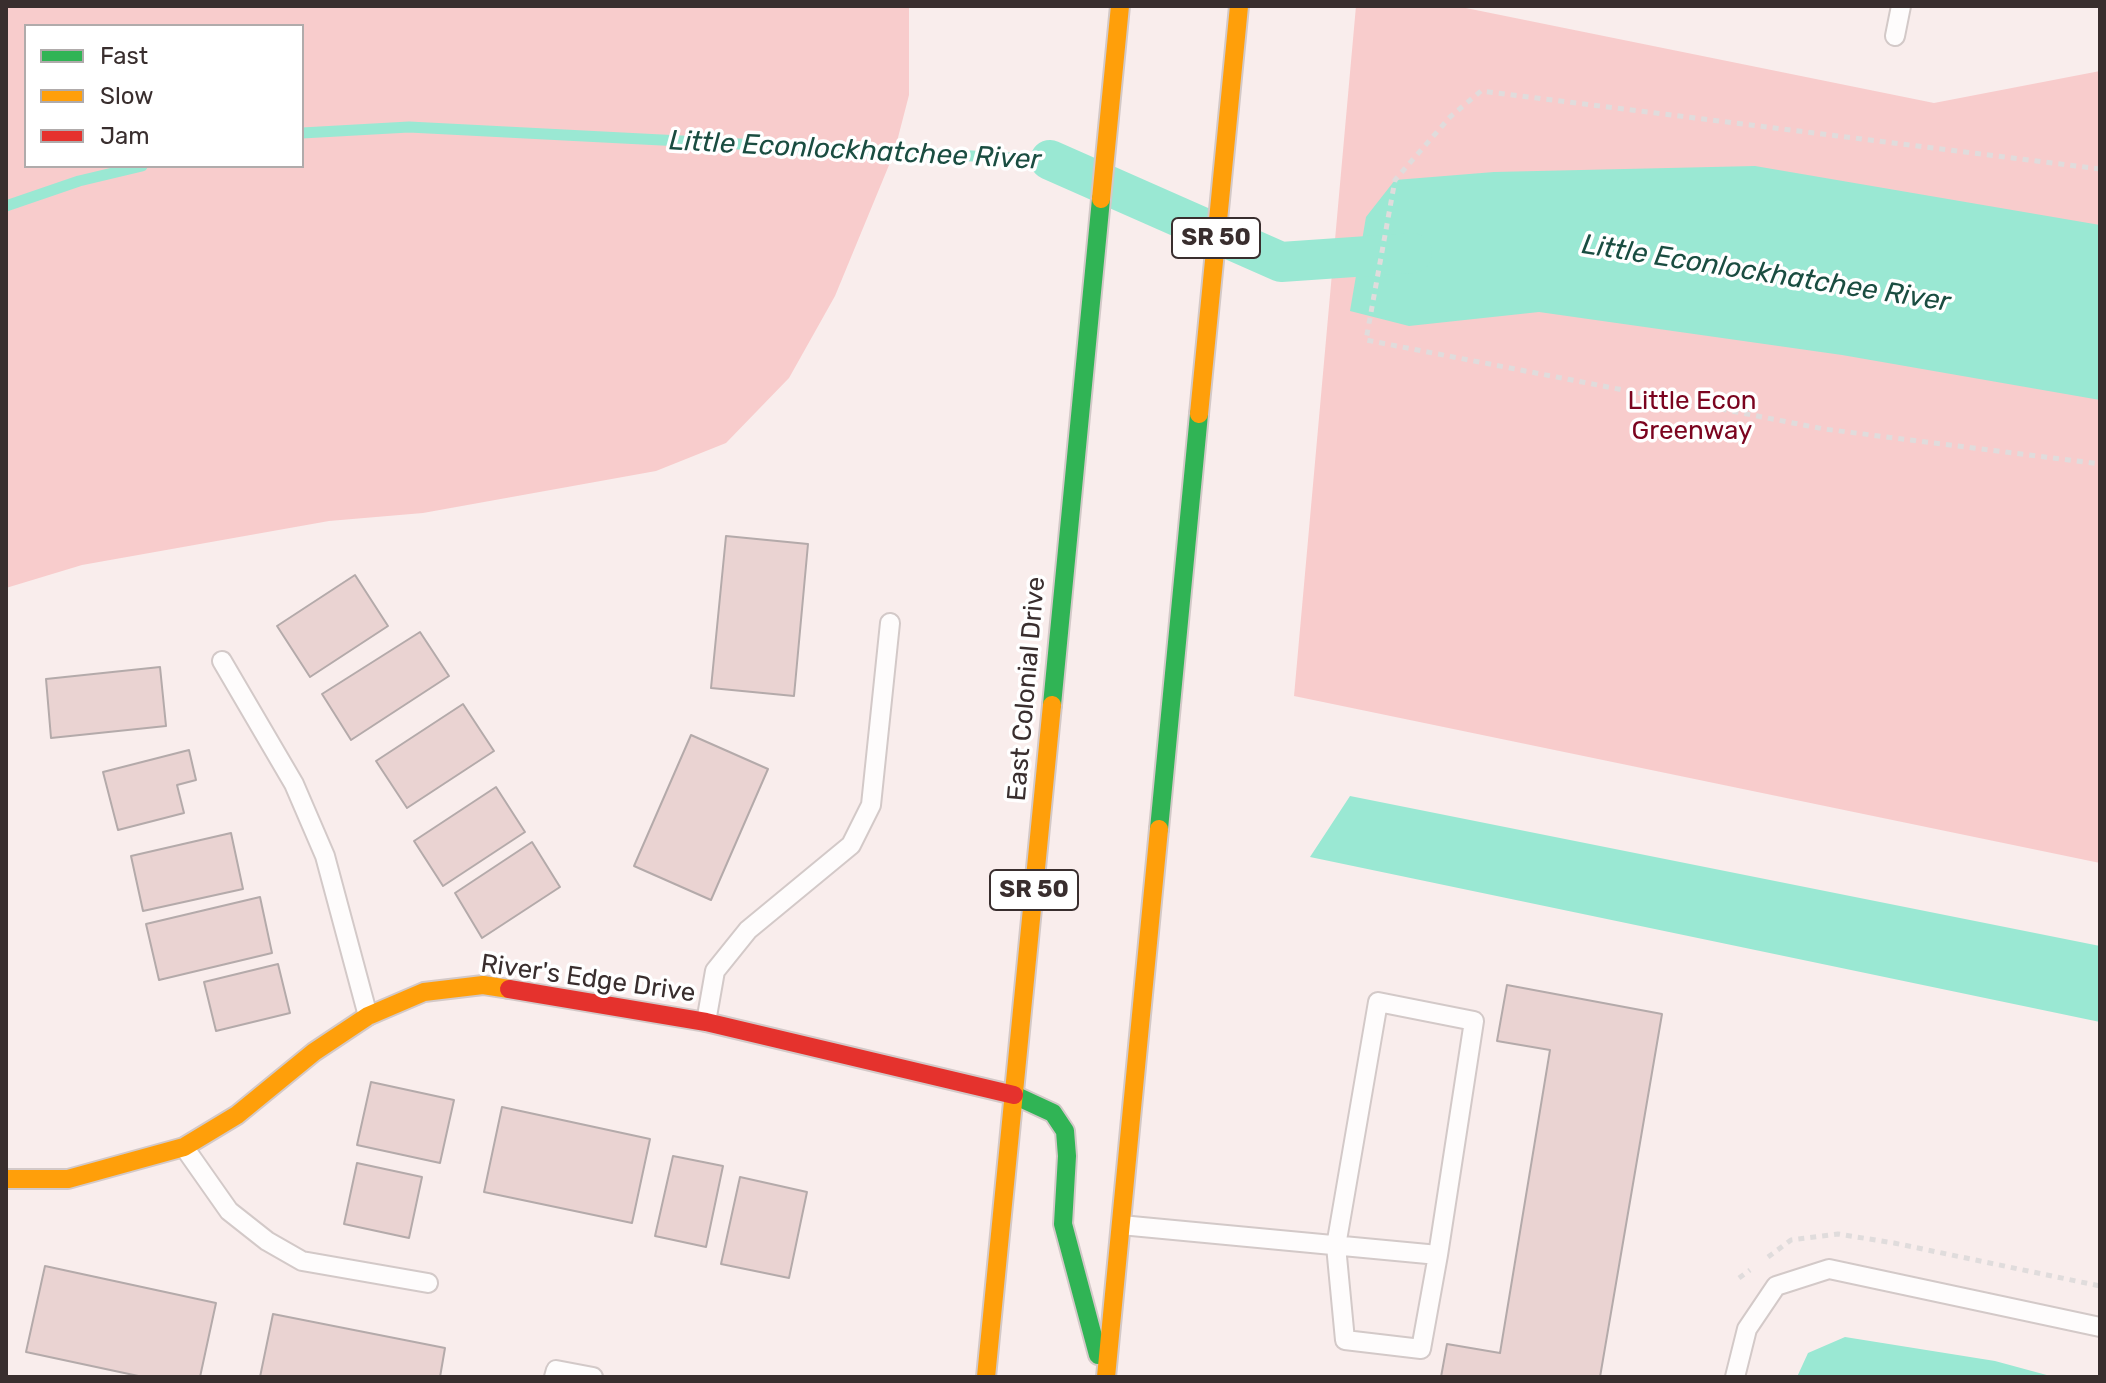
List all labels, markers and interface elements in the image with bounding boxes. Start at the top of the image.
legend [24,24,304,168]
text: Fast [100,42,148,70]
text: Slow [100,82,153,110]
text: Jam [100,122,150,150]
water label: Little Econlockhatchee River [668,124,1042,178]
road number: SR 50 [1172,218,1260,258]
water label: Little Econlockhatchee River [1579,228,1953,320]
park label: Little Econ Greenway [1627,385,1757,446]
street label: East Colonial Drive [1002,576,1052,802]
road number: SR 50 [990,870,1078,910]
street label: River's Edge Drive [479,948,697,1010]

